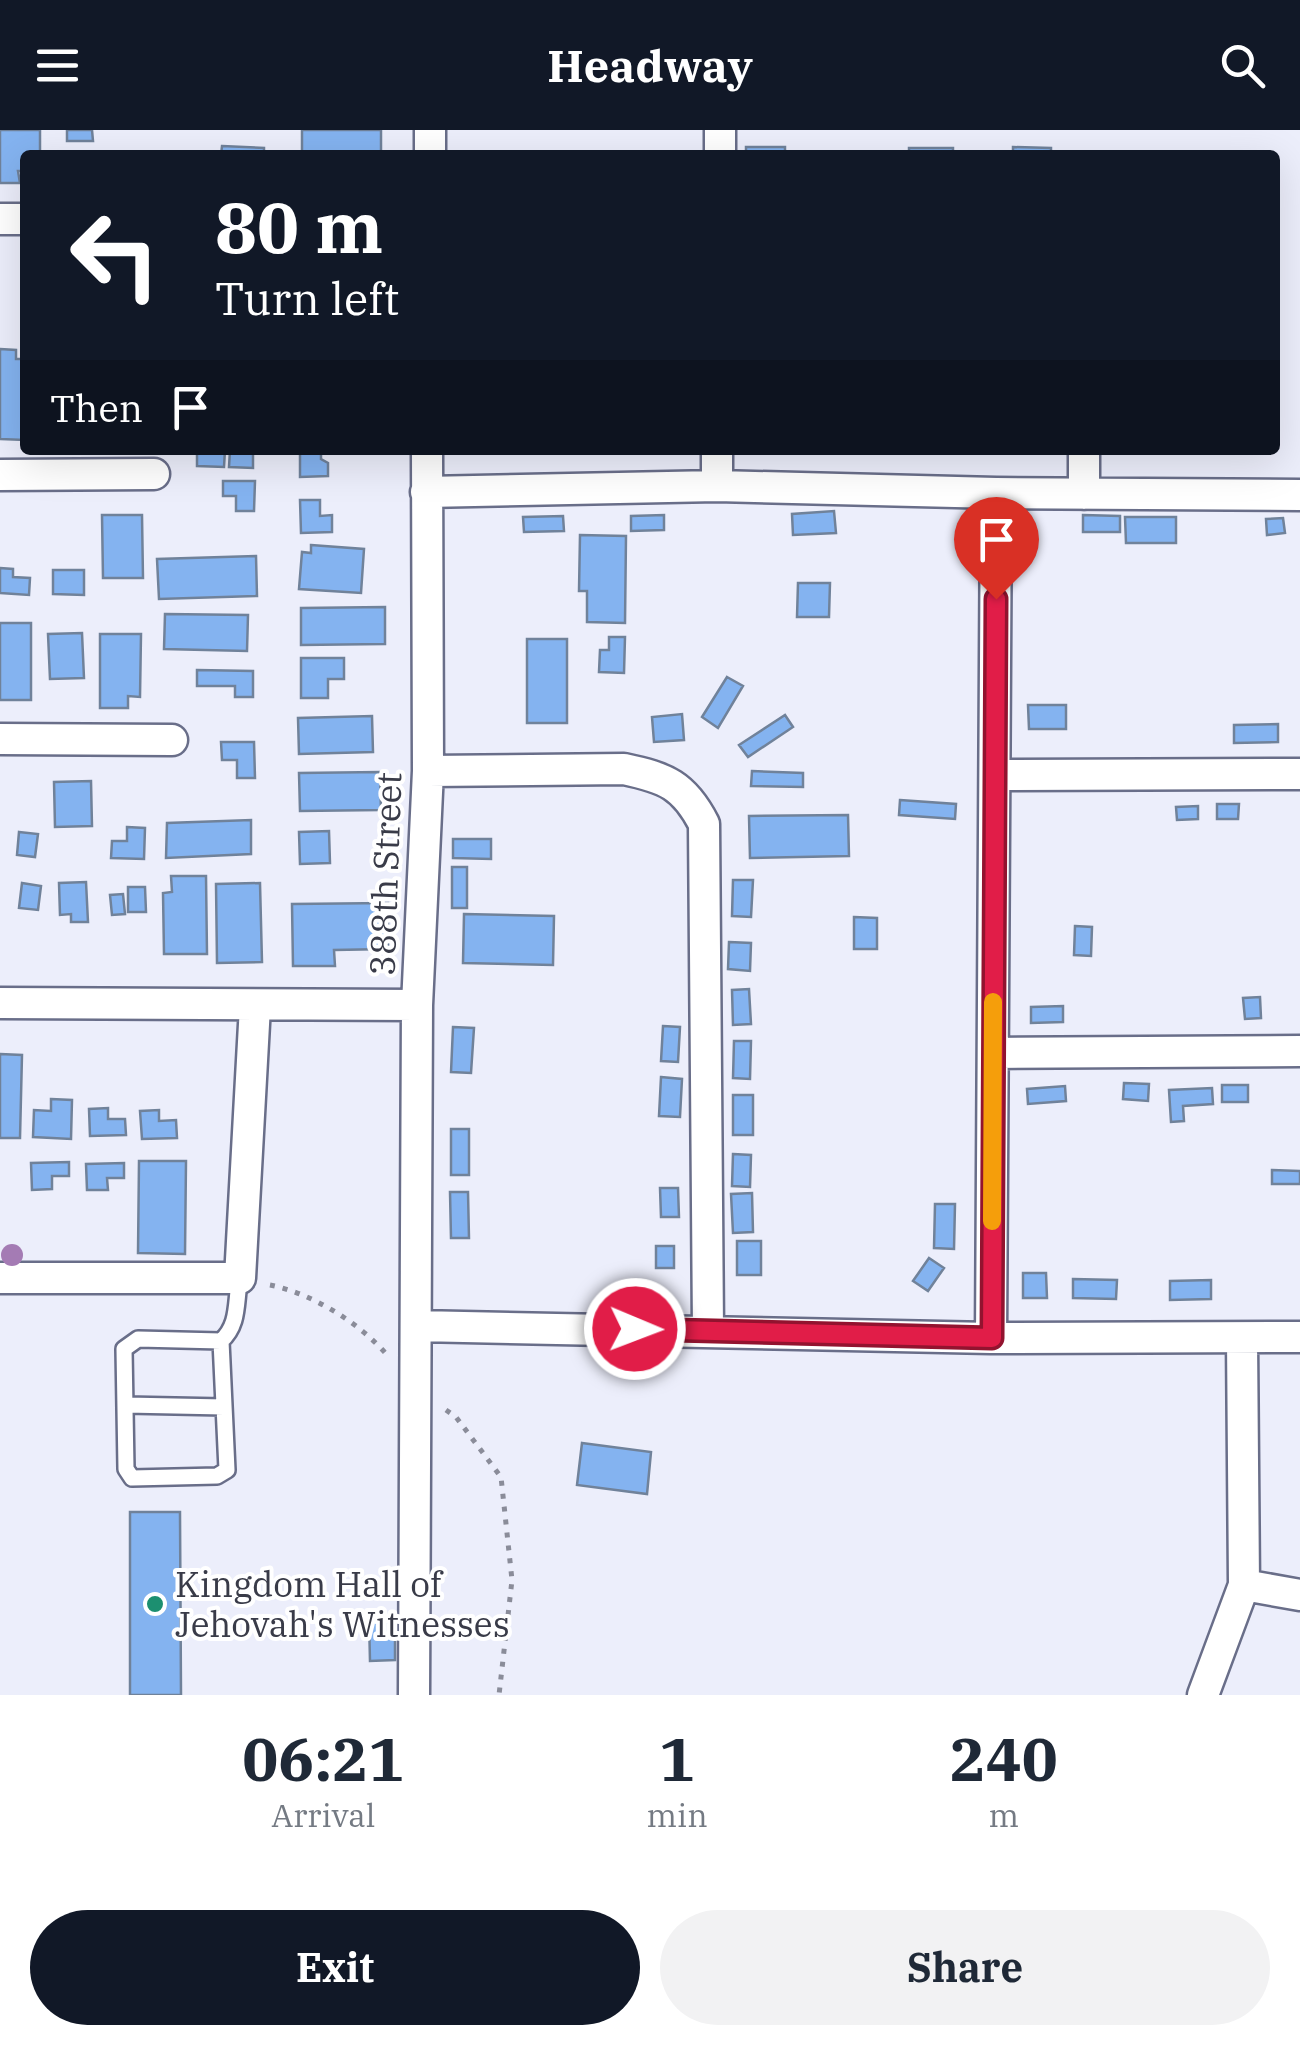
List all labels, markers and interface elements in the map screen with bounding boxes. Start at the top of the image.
text: Headway [547,36,753,94]
icon: menu [30,38,85,93]
icon: search [1215,38,1270,93]
text: 80 m [215,181,383,272]
icon: left [50,190,180,320]
text: Turn left [215,269,399,327]
icon: arrive [163,380,218,435]
text: Then [50,383,143,432]
pin [954,497,1039,600]
icon: arrive [969,512,1024,567]
street label: 388th Street [358,771,412,977]
position arrow [583,1277,687,1381]
place label: Kingdom Hall of Jehovah's Witnesses [175,1561,510,1647]
marker: Kingdom Hall of Jehovah's Witnesses [144,1593,166,1615]
text: 06:21 [242,1719,404,1798]
text: 1 [659,1719,695,1798]
text: 240 [950,1719,1058,1798]
text: Arrival [271,1794,375,1836]
text: min [647,1794,708,1836]
text: m [989,1794,1019,1836]
button: Exit [30,1910,640,2025]
button: Share [660,1910,1270,2025]

